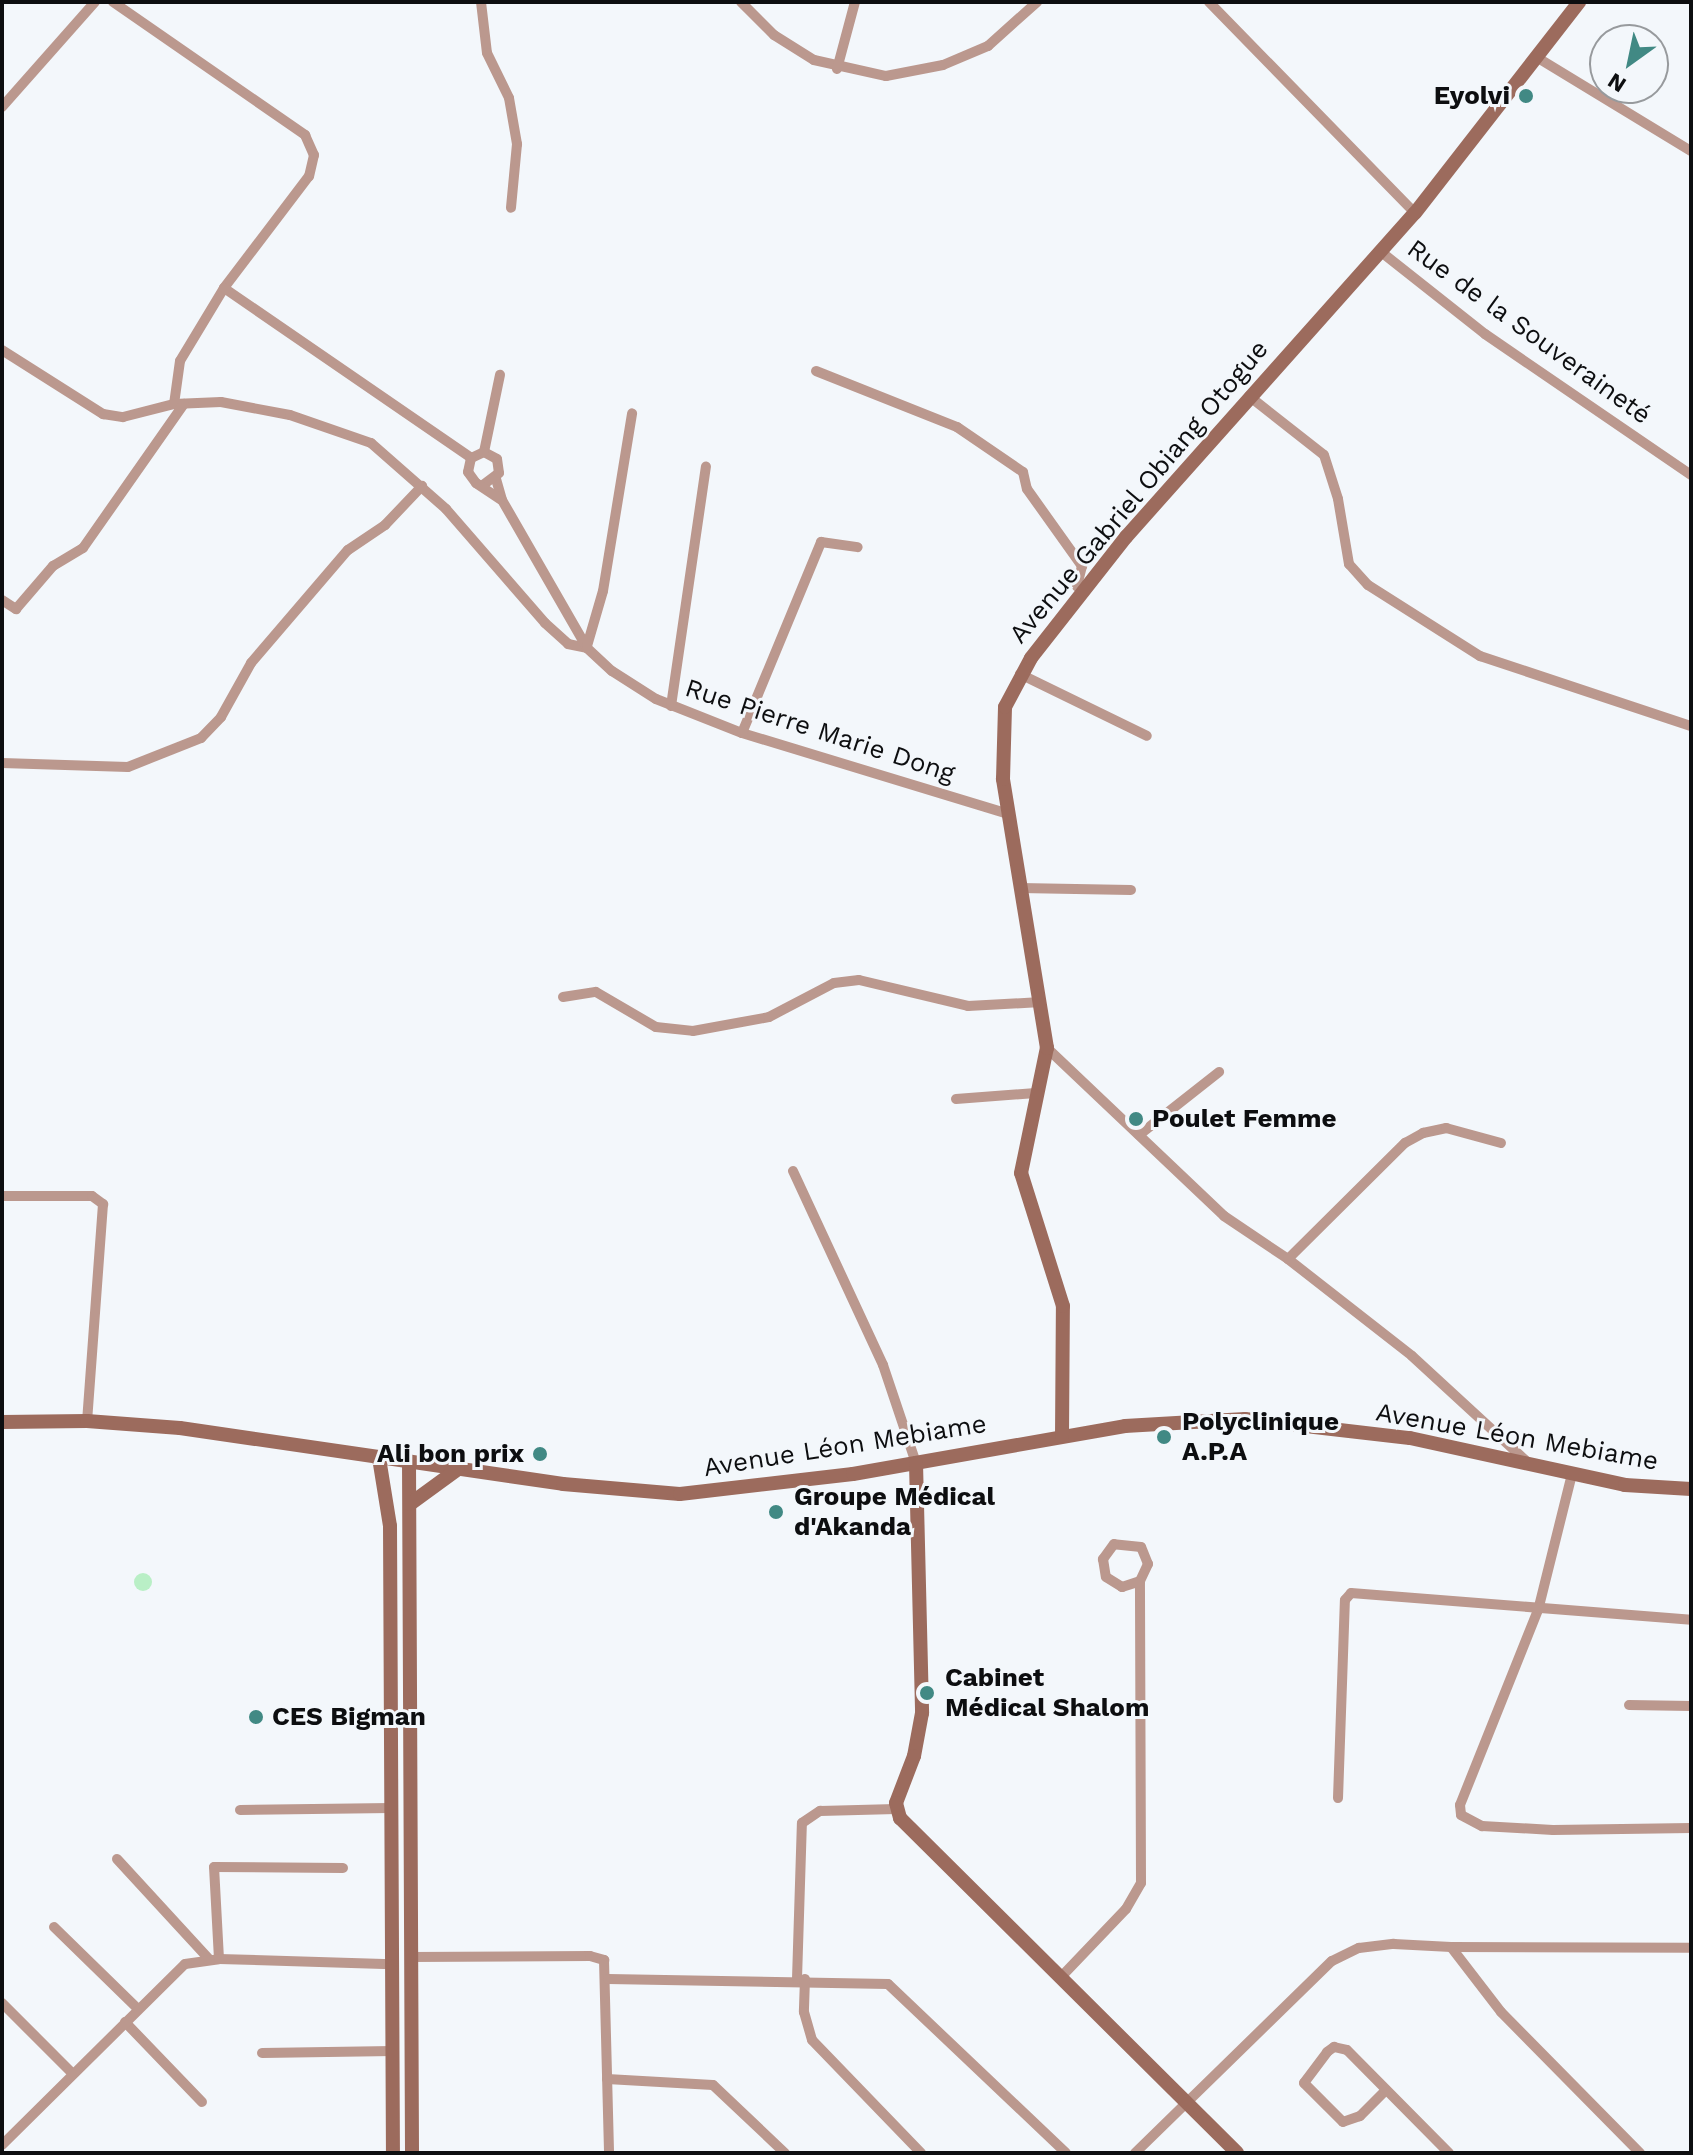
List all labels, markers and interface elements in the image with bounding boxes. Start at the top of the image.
north arrow [1589,24,1669,104]
text: N [1603,68,1630,98]
place label: Eyolvi [1434,80,1510,112]
marker: Eyolvi [1517,87,1535,105]
street label: Rue de la Souveraineté [1401,233,1657,431]
street label: Avenue Gabriel Obiang Otogue [1003,334,1275,650]
street label: Rue Pierre Marie Dong [681,673,959,789]
place label: Poulet Femme [1152,1103,1336,1135]
marker: Poulet Femme [1127,1110,1145,1128]
street label: Avenue Léon Mebiame [1373,1397,1661,1477]
place label: Polyclinique A.P.A [1182,1406,1339,1468]
street label: Avenue Léon Mebiame [701,1408,989,1484]
marker: Polyclinique A.P.A [1153,1426,1175,1448]
place label: Ali bon prix [377,1438,524,1470]
marker: Ali bon prix [531,1445,549,1463]
place label: Groupe Médical d'Akanda [794,1481,995,1542]
marker: Groupe Médical d'Akanda [765,1501,787,1523]
place label: Cabinet Médical Shalom [945,1662,1150,1724]
marker: Cabinet Médical Shalom [916,1682,938,1704]
place label: CES Bigman [272,1701,426,1733]
marker: CES Bigman [247,1708,265,1726]

